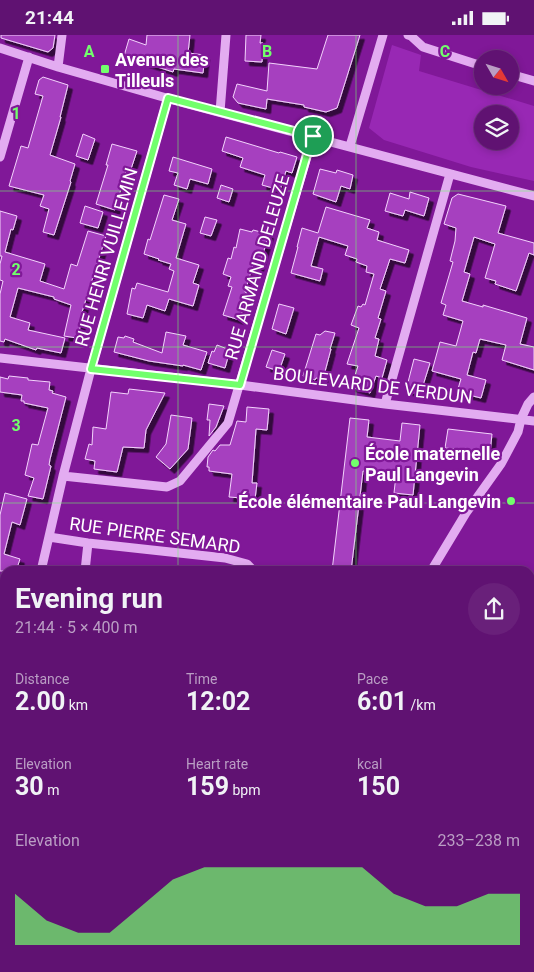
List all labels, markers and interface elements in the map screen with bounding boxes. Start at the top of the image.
text: 21:44 [25,6,74,29]
text: A [84,42,95,61]
text: B [262,42,272,61]
text: C [440,42,450,61]
place label: Avenue des Tilleuls [115,49,209,91]
north arrow [474,50,519,95]
map controls [474,50,519,150]
marker: Avenue des Tilleuls [99,63,111,75]
text: 1 [11,104,21,123]
button: layers [474,105,519,150]
pin [292,115,334,157]
icon: arrive [299,122,327,150]
street label: RUE HENRI VUILLEMIN [70,165,142,349]
street label: RUE ARMAND DELEUZE [220,172,294,362]
text: 2 [11,260,21,279]
street label: BOULEVARD DE VERDUN [272,362,474,408]
text: 3 [11,416,21,435]
place label: École maternelle Paul Langevin [365,443,500,485]
marker: École maternelle Paul Langevin [349,457,361,469]
place label: École élémentaire Paul Langevin [238,491,501,512]
marker: École élémentaire Paul Langevin [505,495,517,507]
street label: RUE PIERRE SEMARD [68,513,242,557]
text: Evening run [15,582,163,615]
button: share [468,583,520,635]
text: 21:44 · 5 × 400 m [15,618,137,637]
text: Distance [15,671,70,687]
text: Time [186,671,217,687]
text: Pace [357,671,388,687]
text: 2.00 [15,687,65,716]
text: 12:02 [186,687,250,716]
text: 6:01 [357,687,407,716]
text: km [65,697,88,713]
text: /km [407,697,436,713]
text: Elevation [15,756,72,772]
text: Heart rate [186,756,248,772]
text: kcal [357,756,382,772]
text: 30 [15,772,44,801]
text: 159 [186,772,229,801]
text: 150 [357,772,400,801]
text: m [44,782,59,798]
text: bpm [229,782,261,798]
text: Elevation [15,831,80,850]
text: 233–238 m [438,831,520,850]

